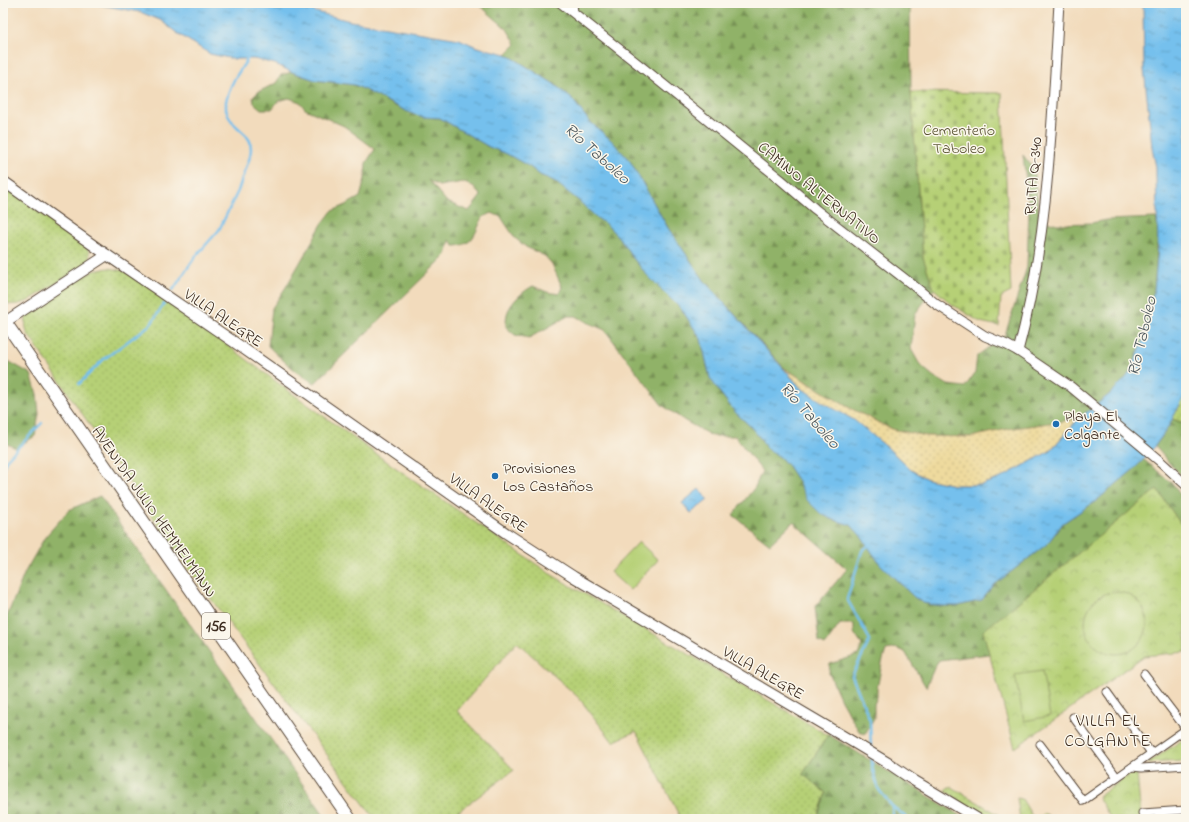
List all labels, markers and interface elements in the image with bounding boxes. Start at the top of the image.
water label: Río Taboleo [558,118,636,191]
park label: Cementerio Taboleo [923,119,995,161]
street label: CAMINO ALTERNATIVO [752,136,886,251]
street label: RUTA Q-340 [1019,136,1049,216]
street label: VILLA ALEGRE [178,283,267,354]
water label: Río Taboleo [1121,293,1164,379]
water label: Río Taboleo [774,377,847,456]
place label: Playa El Colgante [1064,405,1120,447]
marker: Playa El Colgante [1051,419,1061,429]
street label: AVENIDA JULIO HEMMELMANN [85,421,222,603]
place label: Provisiones Los Castaños [503,457,593,499]
street label: VILLA ALEGRE [443,467,532,540]
marker: Provisiones Los Castaños [490,471,500,481]
road number: 156 [202,613,230,639]
street label: VILLA ALEGRE [717,640,808,707]
district label: VILLA EL COLGANTE [1065,709,1151,754]

